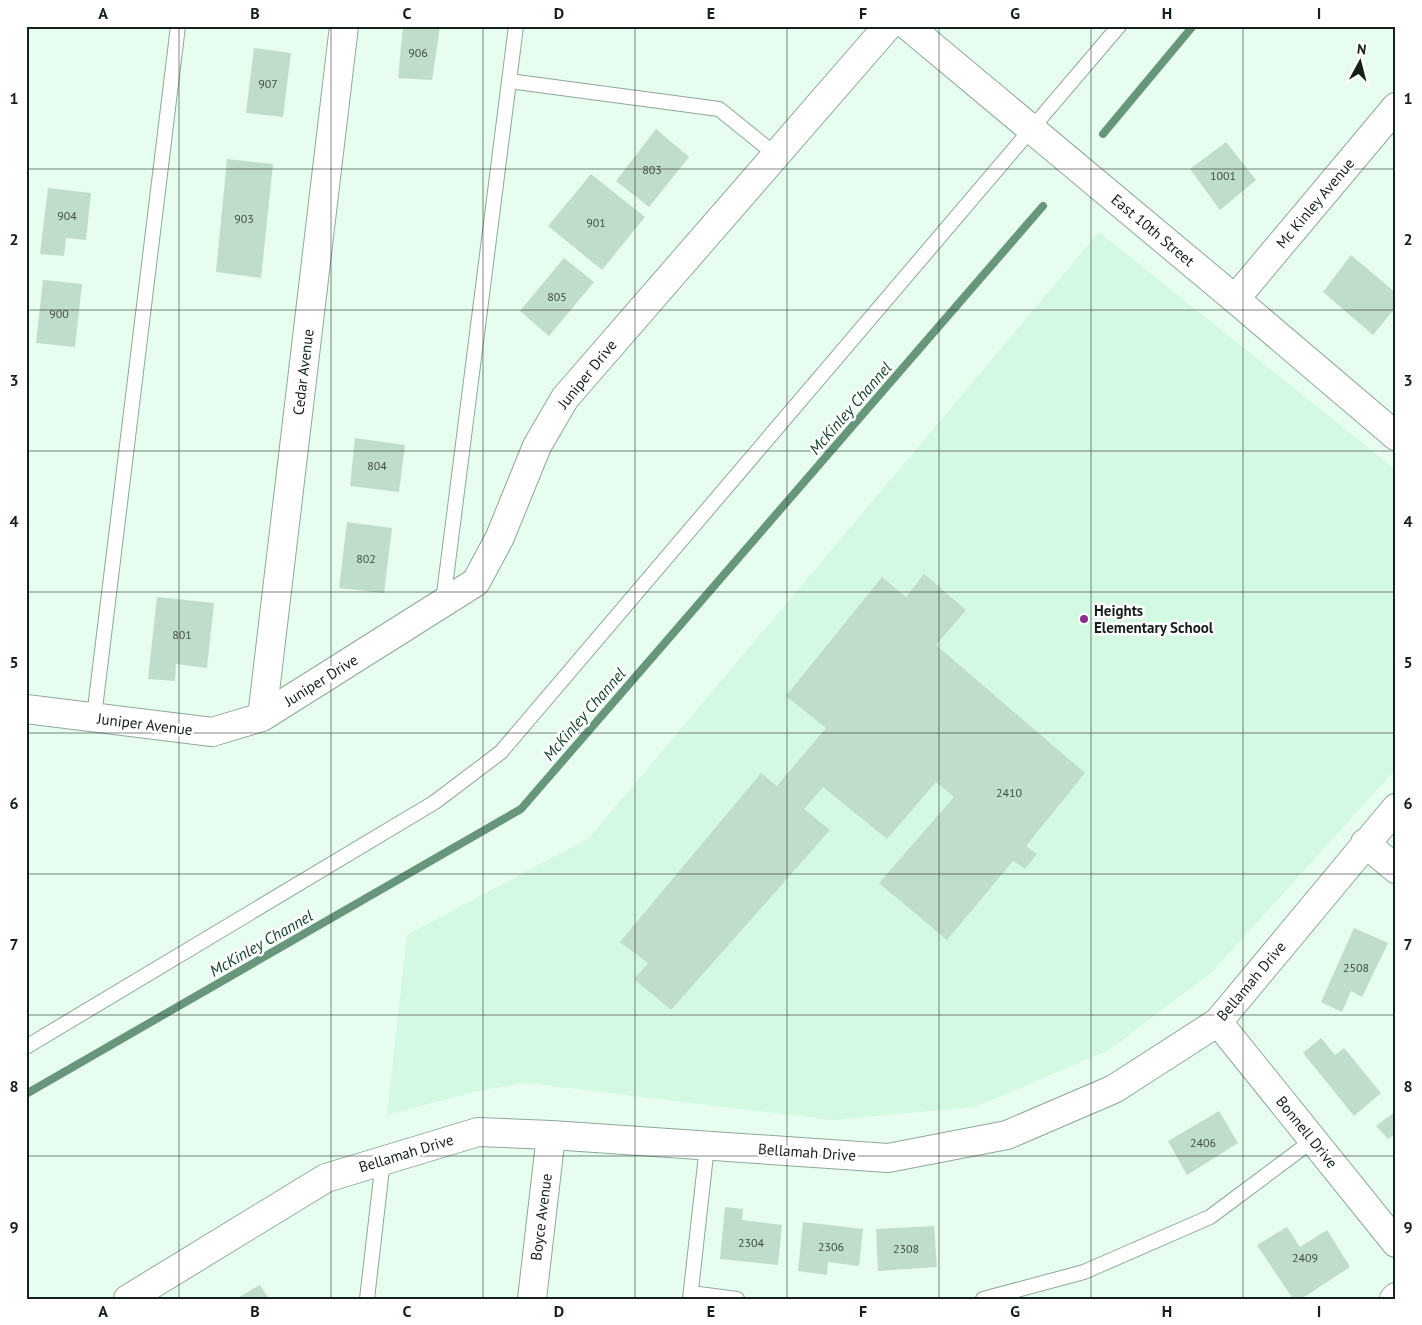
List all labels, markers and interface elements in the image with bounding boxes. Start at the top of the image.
text: A [98,3,108,23]
text: B [250,3,260,23]
text: C [403,3,412,23]
text: D [554,3,564,23]
text: E [707,3,715,23]
text: F [859,3,867,23]
text: G [1010,3,1020,23]
text: H [1162,3,1172,23]
text: I [1317,3,1321,23]
north arrow [1334,38,1384,88]
text: N [1356,40,1367,59]
house number: 906 [408,45,428,60]
house number: 907 [258,76,278,91]
text: 1 [9,88,19,108]
text: 1 [1403,88,1413,108]
street label: Mc Kinley Avenue [1272,154,1358,252]
house number: 803 [642,162,662,177]
house number: 1001 [1210,168,1236,183]
street label: East 10th Street [1108,190,1198,270]
house number: 904 [57,208,77,223]
house number: 903 [234,211,254,226]
house number: 901 [586,215,606,230]
text: 2 [9,229,19,249]
text: 2 [1403,229,1413,249]
house number: 805 [547,289,567,304]
house number: 900 [49,306,69,321]
street label: Cedar Avenue [288,328,318,416]
street label: Juniper Drive [553,336,621,413]
water label: McKinley Channel [804,357,896,458]
text: 3 [9,370,19,390]
text: 3 [1403,370,1413,390]
house number: 804 [367,458,387,473]
text: 4 [9,511,19,531]
text: 4 [1403,511,1413,531]
house number: 802 [356,551,376,566]
place label: Heights Elementary School [1094,601,1214,637]
marker: Heights Elementary School [1078,613,1090,625]
house number: 801 [172,627,192,642]
street label: Juniper Drive [280,650,361,711]
text: 5 [9,652,19,672]
text: 5 [1403,652,1413,672]
water label: McKinley Channel [538,663,630,764]
street label: Juniper Avenue [95,709,194,739]
house number: 2410 [996,785,1023,800]
text: 6 [9,793,19,813]
text: 6 [1403,793,1413,813]
water label: McKinley Channel [206,905,317,981]
text: 7 [9,934,19,954]
text: 7 [1403,934,1413,954]
street label: Bellamah Drive [1212,937,1290,1025]
house number: 2508 [1343,960,1369,975]
text: 8 [9,1076,19,1096]
text: 8 [1403,1076,1413,1096]
street label: Bonnell Drive [1272,1092,1342,1172]
street label: Bellamah Drive [356,1130,456,1176]
house number: 2406 [1190,1135,1216,1150]
street label: Bellamah Drive [757,1139,857,1165]
street label: Boyce Avenue [526,1172,556,1262]
text: 9 [9,1217,19,1237]
text: 9 [1403,1217,1413,1237]
house number: 2304 [738,1235,765,1250]
house number: 2306 [818,1239,844,1254]
house number: 2308 [893,1241,919,1256]
house number: 2409 [1292,1250,1318,1265]
text: A [98,1301,108,1321]
text: B [250,1301,260,1321]
text: C [403,1301,412,1321]
text: D [554,1301,564,1321]
text: E [707,1301,715,1321]
text: F [859,1301,867,1321]
text: G [1010,1301,1020,1321]
text: H [1162,1301,1172,1321]
text: I [1317,1301,1321,1321]

